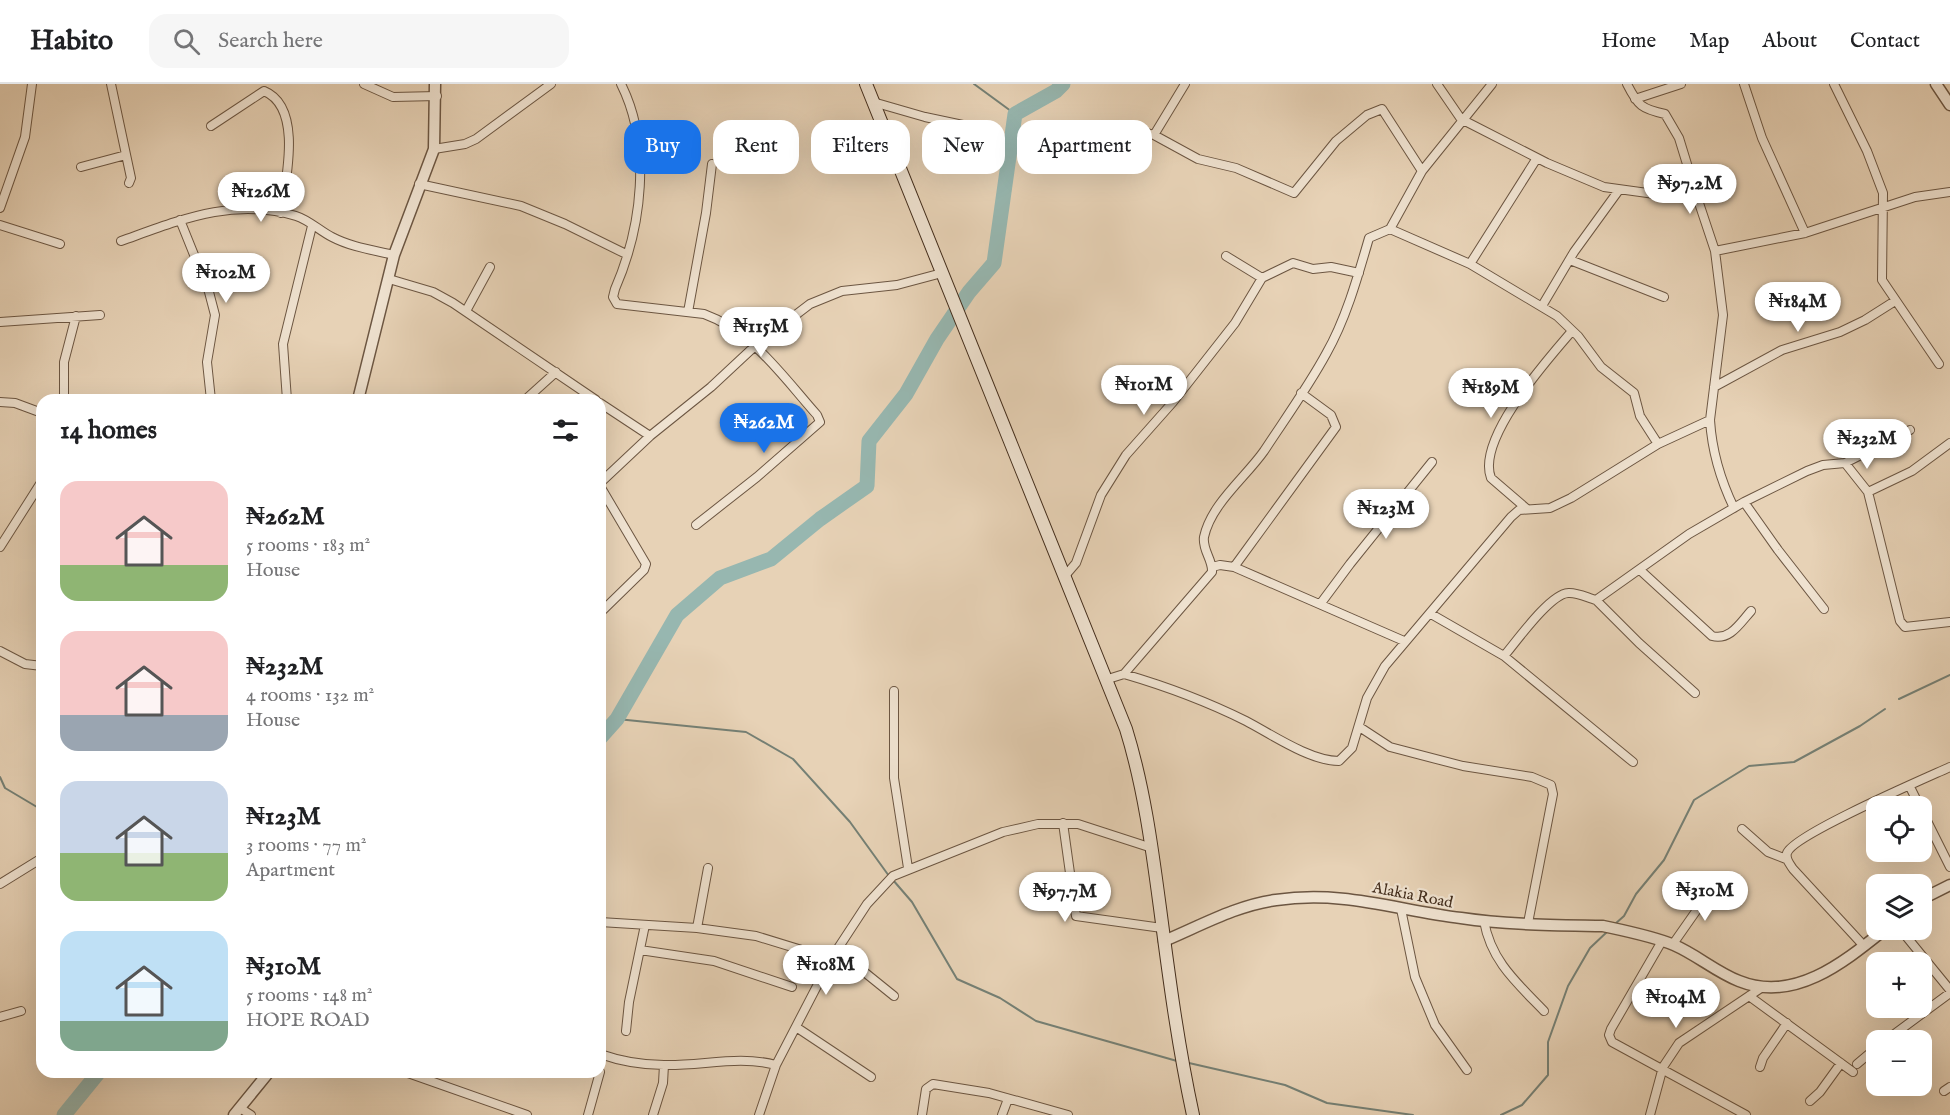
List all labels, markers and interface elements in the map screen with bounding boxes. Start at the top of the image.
search box [149,14,569,68]
text: Habito [30,24,113,59]
icon: search [170,25,203,58]
text: Search here [218,27,323,55]
text: Home [1601,28,1656,55]
text: Map [1689,28,1729,55]
text: About [1762,28,1817,55]
text: Contact [1850,28,1920,55]
chip: Buy [624,120,701,174]
chip: Rent [713,120,799,174]
chip: Filters [811,120,910,174]
chip: New [922,120,1005,174]
chip: Apartment [1017,120,1152,174]
pin: ₦97.2M [1641,164,1739,215]
text: ₦97.2M [1657,171,1723,196]
pin: ₦126M [219,172,303,223]
text: ₦126M [232,179,290,204]
pin: ₦102M [184,253,268,304]
text: ₦102M [196,260,256,285]
pin: ₦184M [1756,282,1840,333]
text: ₦184M [1769,289,1827,314]
pin: ₦115M [719,307,803,358]
text: ₦115M [733,314,789,339]
pin: ₦101M [1102,365,1186,416]
pin: ₦189M [1449,368,1533,419]
text: ₦101M [1115,372,1173,397]
text: ₦189M [1462,375,1520,400]
pin: ₦262M [722,403,806,454]
text: ₦262M [734,410,794,435]
text: 14 homes [60,414,157,447]
icon: filters [549,414,582,447]
pin: ₦232M [1825,419,1909,470]
text: ₦232M [1837,426,1897,451]
pin: ₦123M [1344,489,1428,540]
text: ₦123M [1357,496,1415,521]
text: ₦262M [246,500,325,533]
icon: home [108,505,180,577]
text: 5 rooms · 183 m² [246,533,370,558]
text: House [246,558,300,583]
text: ₦232M [246,650,323,683]
icon: home [108,655,180,727]
text: 4 rooms · 132 m² [246,683,374,708]
text: House [246,708,300,733]
map controls [1866,796,1932,1096]
button: locate [1866,796,1932,862]
text: ₦123M [246,800,321,833]
icon: home [108,805,180,877]
text: 3 rooms · 77 m² [246,833,366,858]
text: Apartment [246,858,335,883]
pin: ₦310M [1663,871,1747,922]
pin: ₦97.7M [1016,872,1114,923]
button: layers [1866,874,1932,940]
street label: Alakia Road [1370,878,1455,914]
text: ₦310M [1676,878,1734,903]
text: ₦97.7M [1033,879,1097,904]
pin: ₦108M [784,945,868,996]
text: ₦310M [246,950,321,983]
text: ₦108M [797,952,855,977]
button: + [1866,952,1932,1018]
icon: home [108,955,180,1027]
pin: ₦104M [1634,978,1718,1029]
text: 5 rooms · 148 m² [246,983,373,1008]
text: ₦104M [1646,985,1706,1010]
text: HOPE ROAD [246,1008,370,1033]
button: − [1866,1030,1932,1096]

